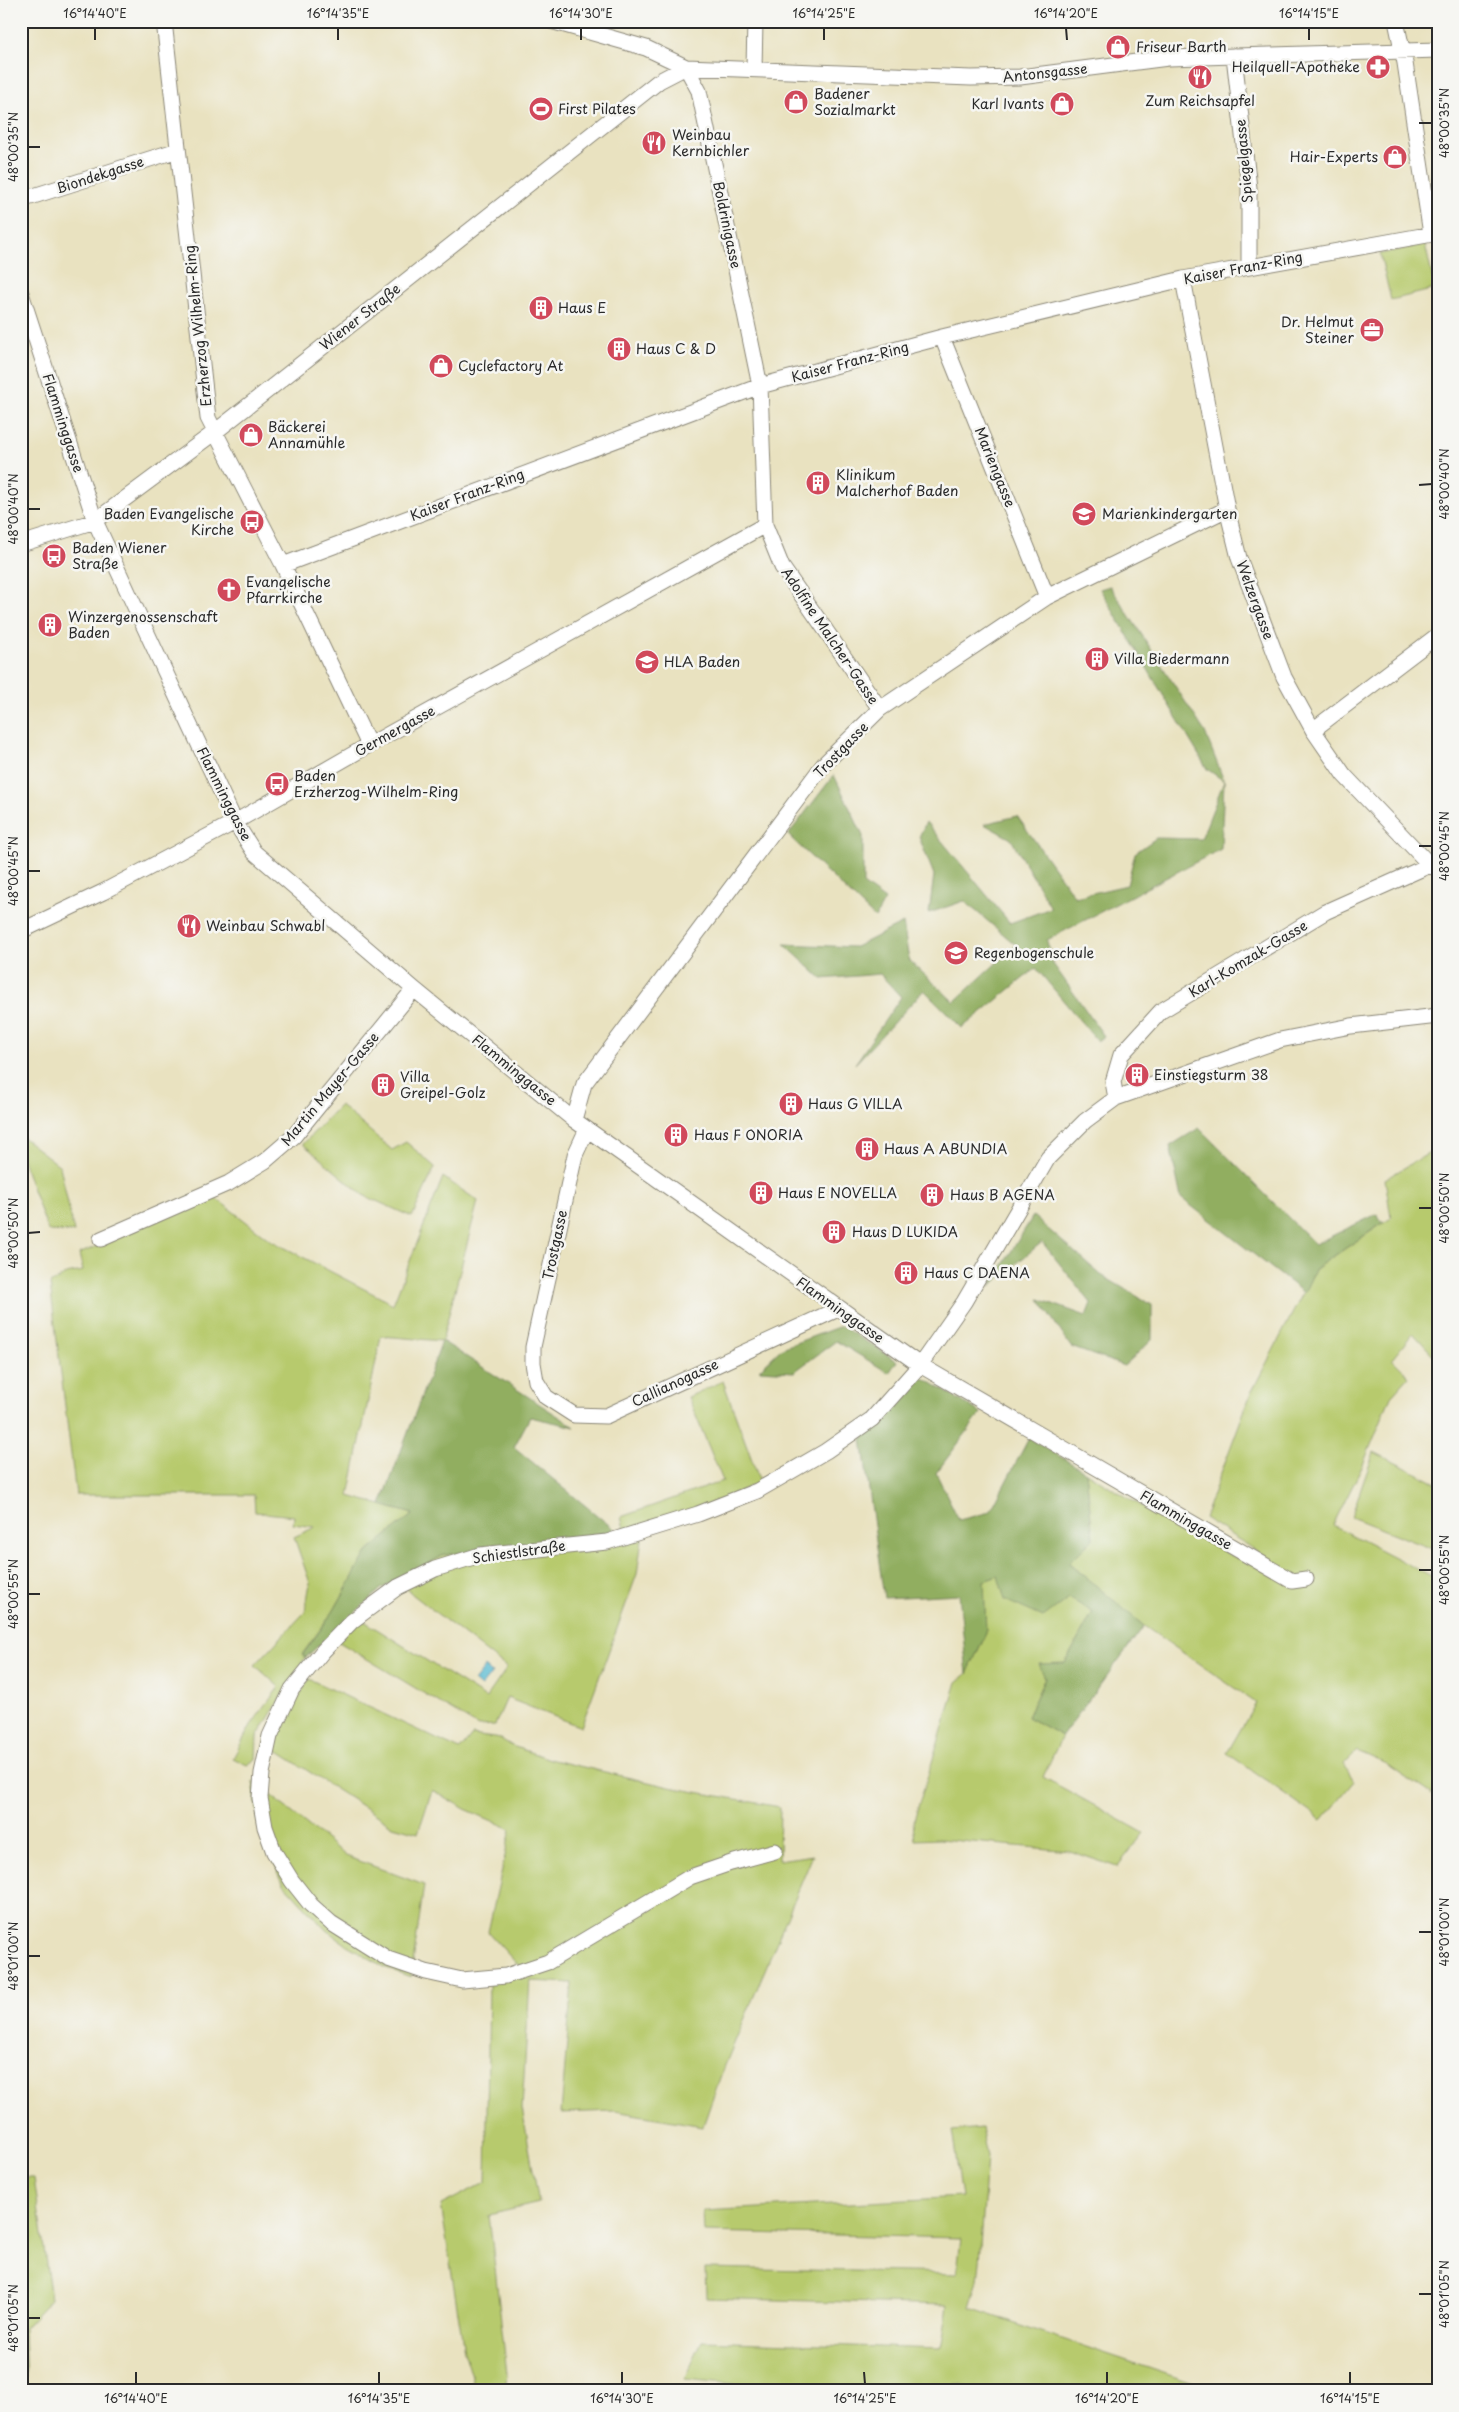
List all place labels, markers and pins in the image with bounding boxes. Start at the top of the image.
shop icon: Friseur Barth [1105,34,1131,60]
place label: Friseur Barth [1136,36,1227,57]
pharmacy icon: Heilquell-Apotheke [1365,54,1391,80]
place label: Heilquell-Apotheke [1232,56,1360,77]
restaurant icon: Zum Reichsapfel [1187,64,1213,90]
place label: Badener Sozialmarkt [814,83,896,120]
shop icon: Badener Sozialmarkt [783,89,809,115]
place label: Zum Reichsapfel [1145,90,1255,111]
shop icon: Karl Ivants [1049,91,1075,117]
place label: Karl Ivants [972,93,1044,114]
sports icon: First Pilates [528,96,554,122]
place label: First Pilates [558,98,636,119]
place label: Weinbau Kernbichler [672,124,750,161]
restaurant icon: Weinbau Kernbichler [641,130,667,156]
shop icon: Hair-Experts [1382,144,1408,170]
place label: Hair-Experts [1290,146,1378,167]
building icon: Haus E [528,295,554,321]
place label: Haus E [558,297,606,318]
place label: Dr. Helmut Steiner [1281,311,1354,348]
office icon: Dr. Helmut Steiner [1359,317,1385,343]
building icon: Haus C & D [606,336,632,362]
place label: Haus C & D [636,338,716,359]
shop icon: Cyclefactory At [428,353,454,379]
place label: Cyclefactory At [458,355,564,376]
place label: Bäckerei Annamühle [268,416,345,453]
shop icon: Bäckerei Annamühle [238,422,264,448]
place label: Klinikum Malcherhof Baden [836,464,958,501]
building icon: Klinikum Malcherhof Baden [805,470,831,496]
school or university icon: Marienkindergarten [1071,501,1097,527]
place label: Baden Evangelische Kirche [103,503,234,540]
place label: Marienkindergarten [1102,503,1237,524]
bus stop icon: Baden Evangelische Kirche [239,509,265,535]
place label: Baden Wiener Straße [72,537,167,574]
bus stop icon: Baden Wiener Straße [41,543,67,569]
place label: Evangelische Pfarrkirche [246,571,331,608]
church icon: Evangelische Pfarrkirche [216,577,242,603]
place label: Winzergenossenschaft Baden [68,606,218,643]
building icon: Winzergenossenschaft Baden [37,612,63,638]
building icon: Villa Biedermann [1084,646,1110,672]
place label: Villa Biedermann [1114,648,1229,669]
school or university icon: HLA Baden [634,649,660,675]
place label: HLA Baden [664,651,740,672]
place label: Baden Erzherzog-Wilhelm-Ring [294,765,458,802]
bus stop icon: Baden Erzherzog-Wilhelm-Ring [264,771,290,797]
restaurant icon: Weinbau Schwabl [176,913,202,939]
place label: Weinbau Schwabl [206,915,325,936]
school or university icon: Regenbogenschule [943,940,969,966]
place label: Regenbogenschule [974,942,1095,963]
building icon: Einstiegsturm 38 [1124,1062,1150,1088]
place label: Einstiegsturm 38 [1154,1064,1269,1085]
place label: Villa Greipel-Golz [400,1066,486,1103]
building icon: Villa Greipel-Golz [370,1072,396,1098]
building icon: Haus G VILLA [778,1091,804,1117]
place label: Haus G VILLA [808,1093,903,1114]
building icon: Haus F ONORIA [663,1122,689,1148]
place label: Haus F ONORIA [694,1124,803,1145]
building icon: Haus A ABUNDIA [854,1136,880,1162]
place label: Haus A ABUNDIA [884,1138,1008,1159]
building icon: Haus E NOVELLA [748,1180,774,1206]
place label: Haus E NOVELLA [778,1182,897,1203]
building icon: Haus B AGENA [919,1182,945,1208]
place label: Haus B AGENA [950,1184,1055,1205]
building icon: Haus D LUKIDA [821,1219,847,1245]
place label: Haus D LUKIDA [852,1221,958,1242]
building icon: Haus C DAENA [893,1260,919,1286]
place label: Haus C DAENA [924,1262,1030,1283]

